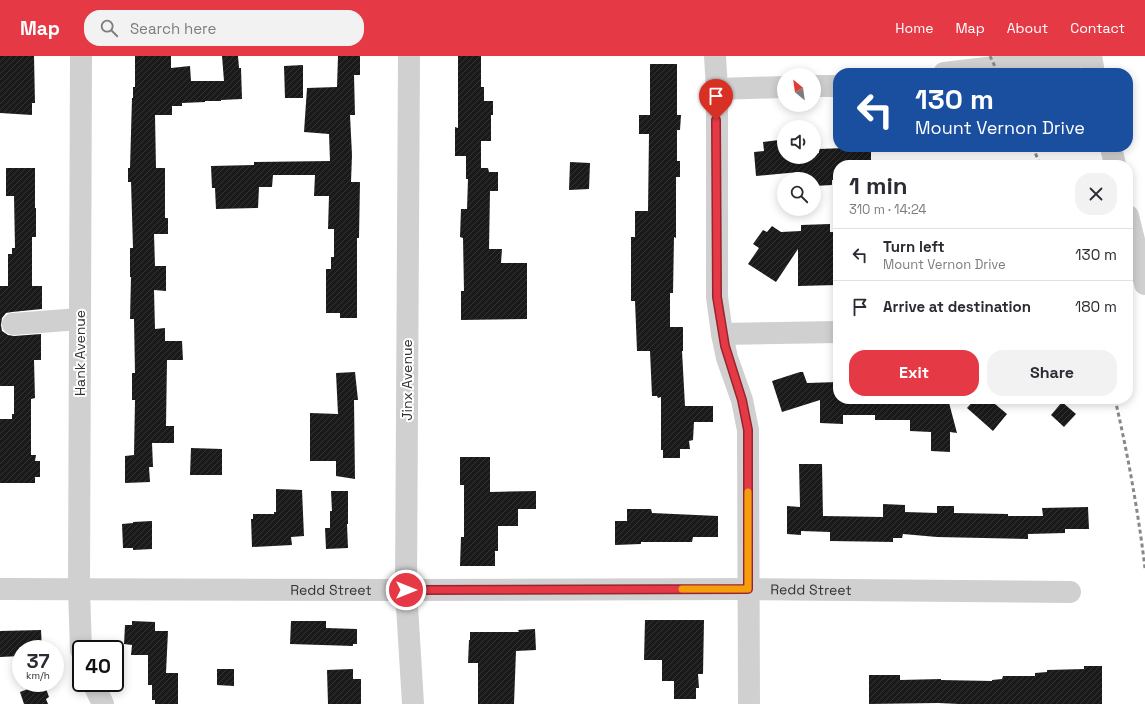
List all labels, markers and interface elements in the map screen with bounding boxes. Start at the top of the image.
search box [84,10,364,46]
text: Map [20,16,60,41]
icon: search [98,17,120,39]
text: Search here [130,19,216,38]
text: Home [895,19,933,37]
text: Map [955,19,985,37]
text: About [1007,19,1048,37]
text: Contact [1070,19,1125,37]
north arrow [777,68,821,112]
map controls [777,68,821,216]
pin [699,79,733,120]
text: 130 m [915,81,994,117]
icon: left [849,84,901,136]
icon: arrive [705,85,727,107]
text: Mount Vernon Drive [915,116,1085,139]
button: sound [777,120,821,164]
text: 1 min [849,170,908,201]
button: search [777,172,821,216]
button: close [1075,173,1117,215]
text: 310 m · 14:24 [849,201,927,218]
text: Turn left [883,237,945,256]
icon: left [849,244,871,266]
text: 130 m [1075,245,1117,264]
text: Mount Vernon Drive [883,256,1006,273]
icon: arrive [849,296,871,318]
text: Arrive at destination [883,297,1031,316]
text: 180 m [1075,297,1117,316]
street label: Hank Avenue [71,310,89,396]
street label: Jinx Avenue [398,339,416,421]
button: Exit [849,350,979,396]
button: Share [987,350,1117,396]
position arrow [385,569,427,611]
street label: Redd Street [770,580,852,599]
street label: Redd Street [290,581,372,599]
speed limit sign: 40 [72,640,124,692]
text: 37 [26,648,50,674]
text: km/h [26,669,50,682]

